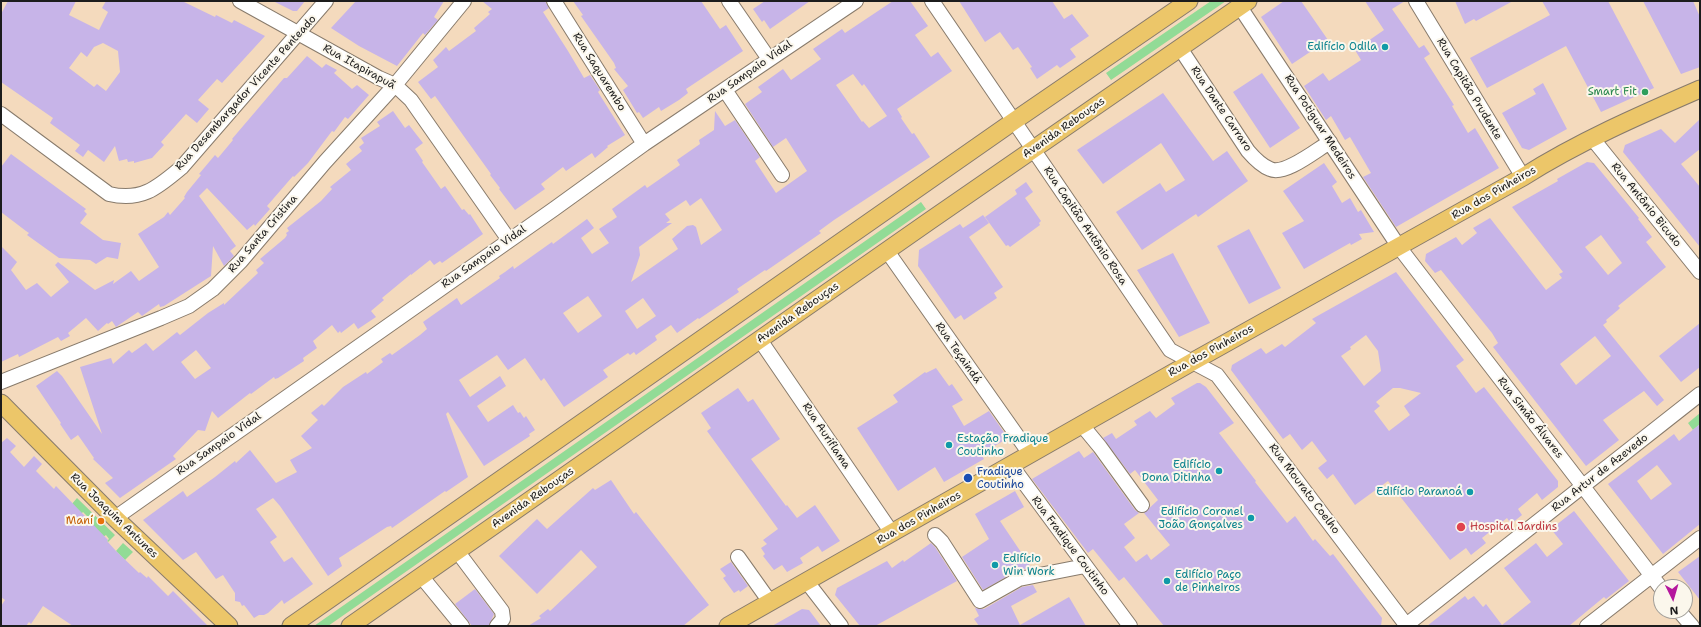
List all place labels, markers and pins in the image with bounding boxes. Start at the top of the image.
place label: Edifício Odila [1307,40,1377,54]
marker: Edifício Odila [1380,42,1390,52]
place label: Smart Fit [1588,85,1637,99]
marker: Smart Fit [1640,87,1650,97]
place label: Estação Fradique Coutinho [957,432,1048,458]
marker: Estação Fradique Coutinho [944,440,954,450]
place label: Edifício Dona Ditinha [1142,458,1211,484]
place label: Fradique Coutinho [977,465,1024,491]
marker: Edifício Dona Ditinha [1214,466,1224,476]
marker: Fradique Coutinho [962,472,974,484]
place label: Edifício Paranoá [1376,485,1462,499]
marker: Edifício Paranoá [1465,487,1475,497]
place label: Edifício Coronel João Gonçalves [1159,505,1243,531]
marker: Edifício Coronel João Gonçalves [1246,513,1256,523]
place label: Maní [66,514,93,528]
marker: Maní [96,516,106,526]
place label: Hospital Jardins [1470,520,1557,534]
marker: Hospital Jardins [1455,521,1467,533]
place label: Edifício Win Work [1003,552,1055,578]
marker: Edifício Win Work [990,560,1000,570]
place label: Edifício Paço de Pinheiros [1175,568,1241,594]
marker: Edifício Paço de Pinheiros [1162,576,1172,586]

